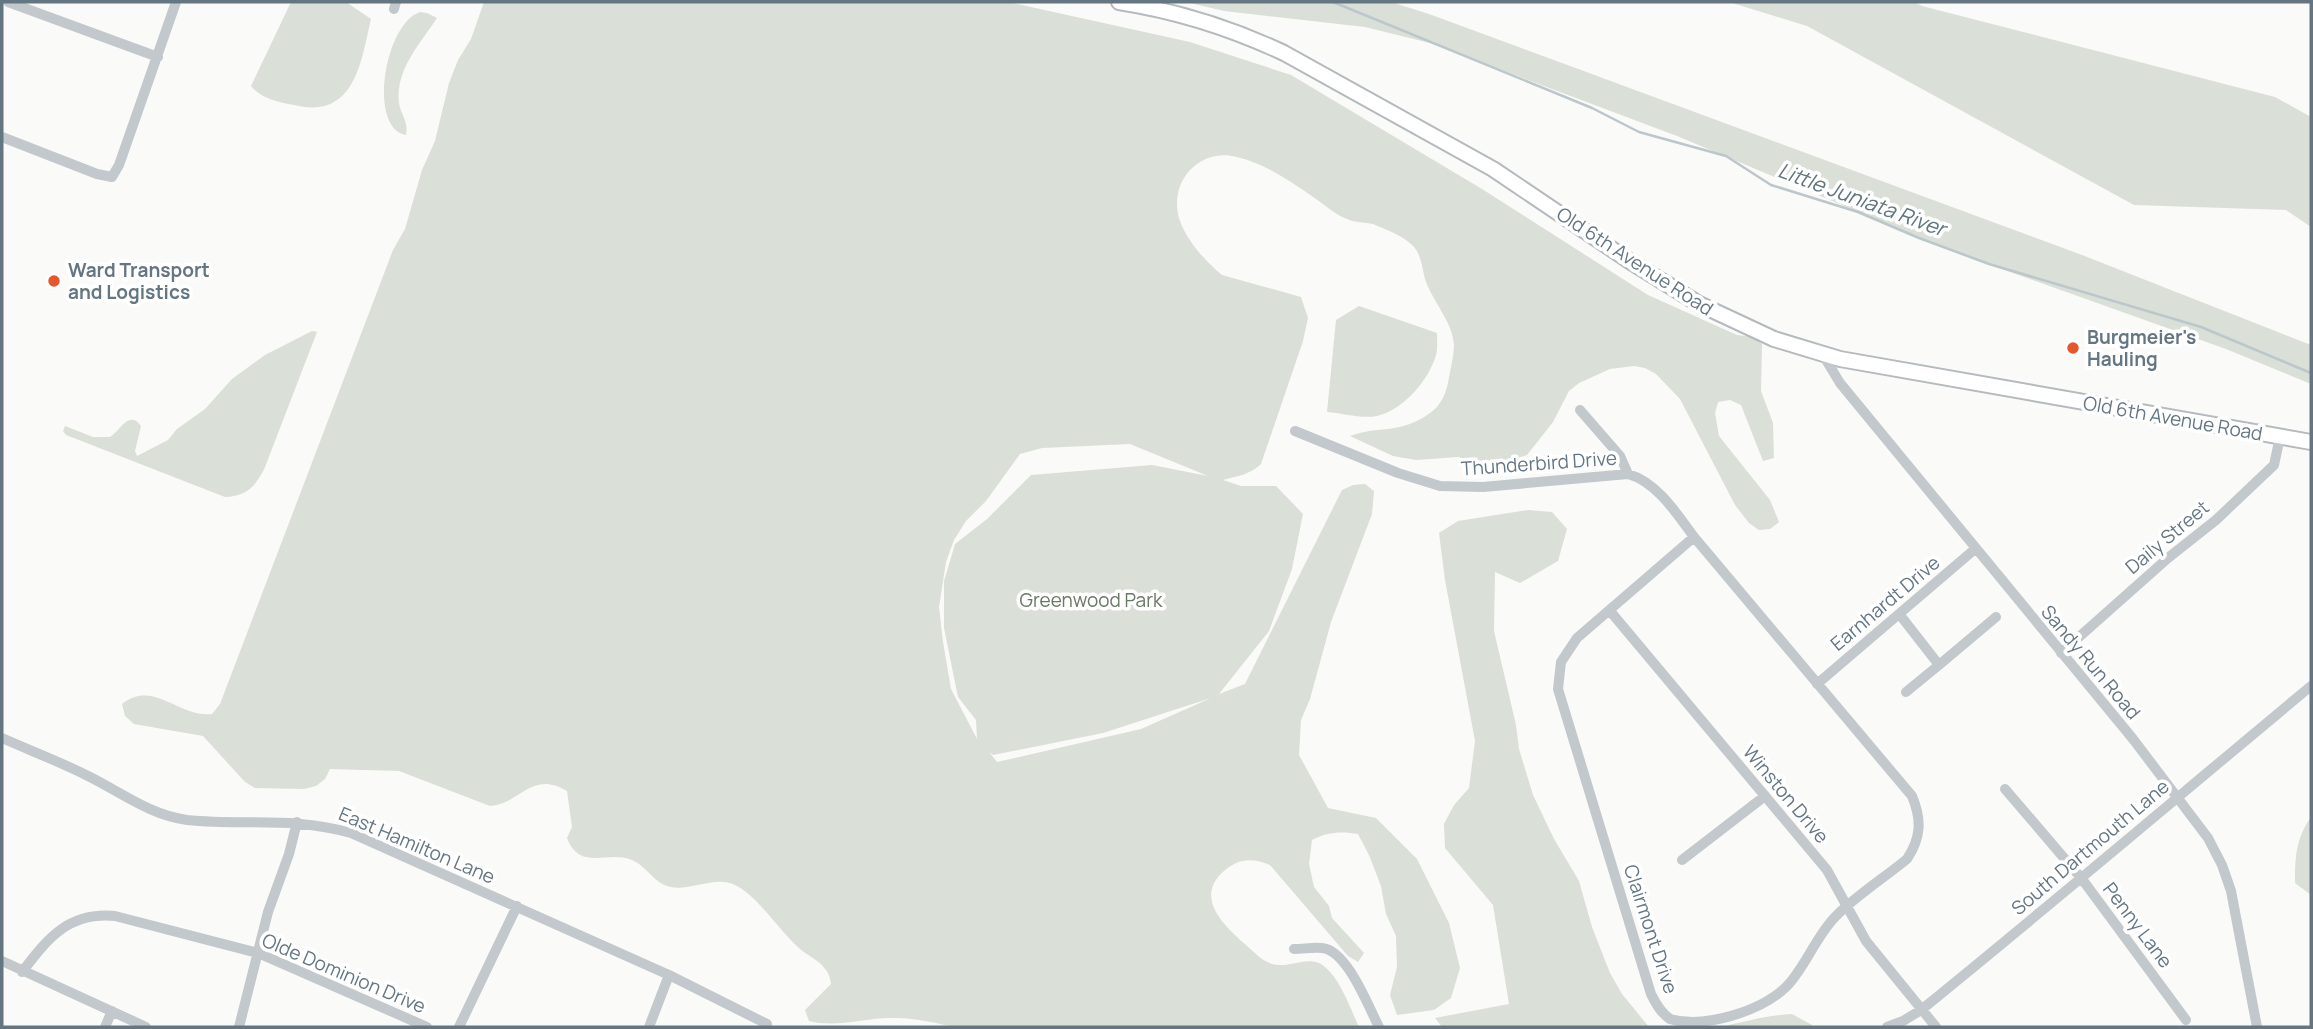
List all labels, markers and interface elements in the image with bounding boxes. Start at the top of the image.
water label: Little Juniata River [1774,156,1952,243]
street label: Old 6th Avenue Road [1552,201,1718,321]
place label: Ward Transport and Logistics [68,257,210,305]
marker: Ward Transport and Logistics [46,273,62,289]
place label: Burgmeier's Hauling [2087,324,2196,372]
marker: Burgmeier's Hauling [2065,340,2081,356]
street label: Old 6th Avenue Road [2081,389,2265,447]
street label: Thunderbird Drive [1460,445,1618,481]
street label: Daily Street [2120,494,2214,580]
street label: Earnhardt Drive [1825,550,1945,656]
park label: Greenwood Park [1020,587,1163,613]
street label: Sandy Run Road [2035,599,2147,725]
street label: Winston Drive [1737,739,1835,849]
street label: South Dartmouth Lane [2006,773,2174,921]
street label: East Hamilton Lane [335,800,499,890]
street label: Clairmont Drive [1618,861,1684,997]
street label: Penny Lane [2097,877,2179,973]
street label: Olde Dominion Drive [258,927,430,1019]

